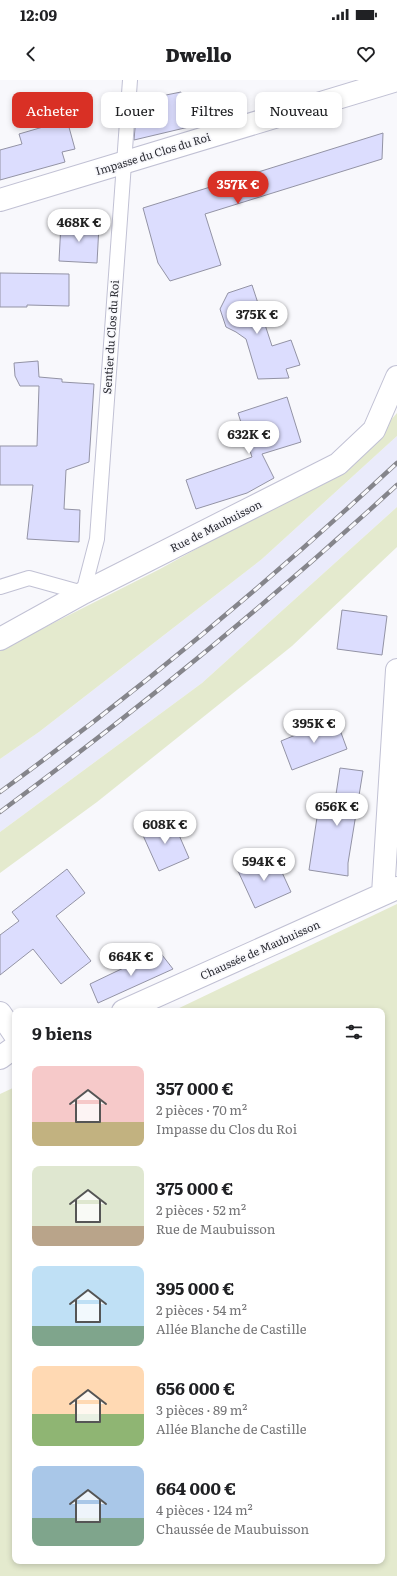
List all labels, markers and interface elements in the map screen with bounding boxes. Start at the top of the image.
text: 12:09 [20,3,57,26]
text: Dwello [165,41,232,68]
icon: back [20,43,42,65]
icon: heart [355,43,377,65]
chip: Acheter [12,92,93,128]
chip: Louer [101,92,168,128]
chip: Filtres [176,92,247,128]
chip: Nouveau [255,92,342,128]
street label: Impasse du Clos du Roi [93,128,212,178]
pin: 357K € [205,171,271,205]
text: 357K € [217,174,259,193]
pin: 468K € [46,209,112,243]
text: 468K € [57,212,101,231]
street label: Sentier du Clos du Roi [98,279,122,394]
pin: 375K € [224,301,290,335]
text: 375K € [236,304,278,323]
pin: 632K € [216,421,282,455]
text: 632K € [227,424,271,443]
street label: Rue de Maubuisson [167,495,264,555]
pin: 395K € [281,710,347,744]
text: 395K € [292,713,336,732]
pin: 656K € [304,793,370,827]
text: 656K € [315,796,359,815]
pin: 608K € [132,811,198,845]
text: 608K € [142,814,188,833]
pin: 594K € [231,848,297,882]
text: 594K € [242,851,286,870]
street label: Chaussée de Maubuisson [197,915,322,983]
pin: 664K € [98,943,164,977]
text: 664K € [109,946,153,965]
text: 9 biens [32,1020,92,1045]
icon: filters [343,1021,365,1043]
text: 357 000 € [156,1075,234,1100]
icon: home [64,1082,112,1130]
text: 2 pièces · 70 m² [156,1100,247,1119]
text: Impasse du Clos du Roi [156,1119,297,1138]
text: 375 000 € [156,1175,233,1200]
icon: home [64,1182,112,1230]
text: 2 pièces · 52 m² [156,1200,246,1219]
text: Rue de Maubuisson [156,1219,275,1238]
text: 395 000 € [156,1275,234,1300]
icon: home [64,1282,112,1330]
text: 2 pièces · 54 m² [156,1300,247,1319]
text: Allée Blanche de Castille [156,1319,307,1338]
text: 656 000 € [156,1375,235,1400]
icon: home [64,1382,112,1430]
text: 3 pièces · 89 m² [156,1400,247,1419]
text: Allée Blanche de Castille [156,1419,307,1438]
text: 664 000 € [156,1475,236,1500]
icon: home [64,1482,112,1530]
text: 4 pièces · 124 m² [156,1500,253,1519]
text: Chaussée de Maubuisson [156,1519,309,1538]

